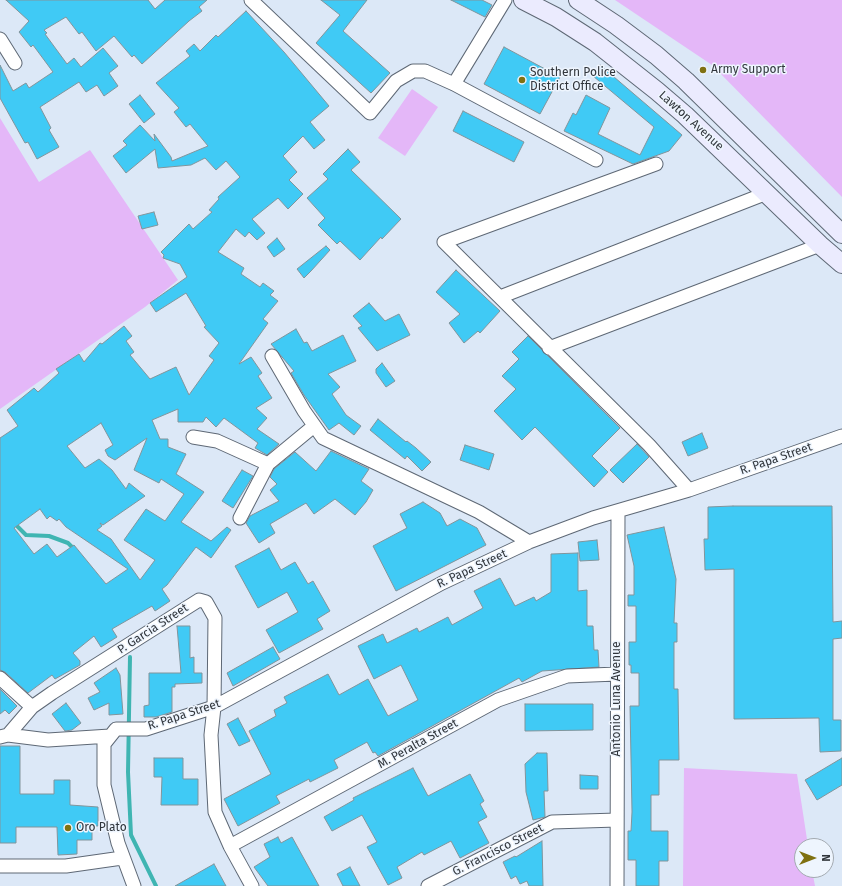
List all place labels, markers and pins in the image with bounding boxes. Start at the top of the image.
place label: Army Support [711,63,786,77]
marker: Army Support [698,65,708,75]
place label: Southern Police District Office [530,66,616,94]
marker: Southern Police District Office [517,75,527,85]
place label: Oro Plato [76,821,127,835]
marker: Oro Plato [63,823,73,833]

